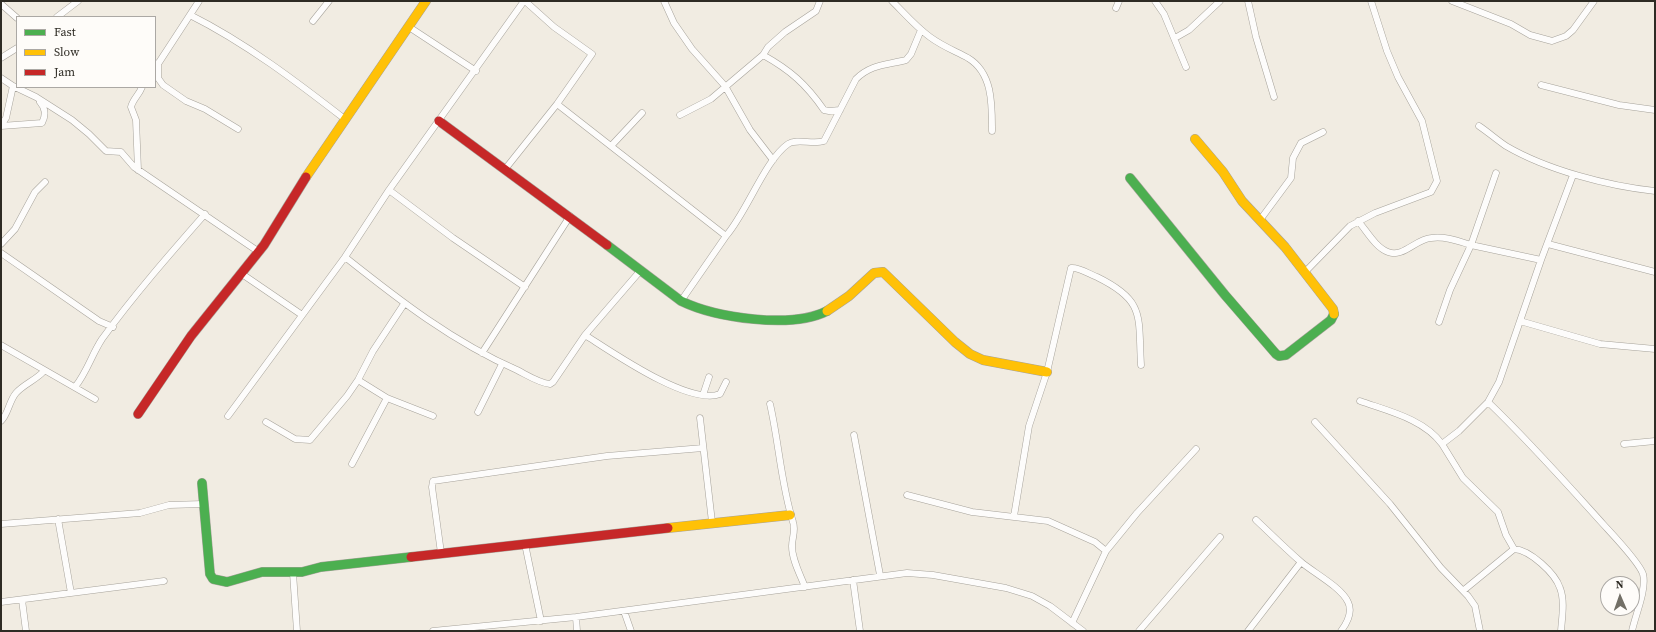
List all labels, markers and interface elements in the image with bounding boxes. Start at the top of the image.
legend [16,16,156,88]
text: Fast [54,24,76,40]
text: Slow [54,44,79,60]
text: Jam [54,64,75,80]
north arrow [1600,576,1640,616]
text: N [1615,577,1624,592]

